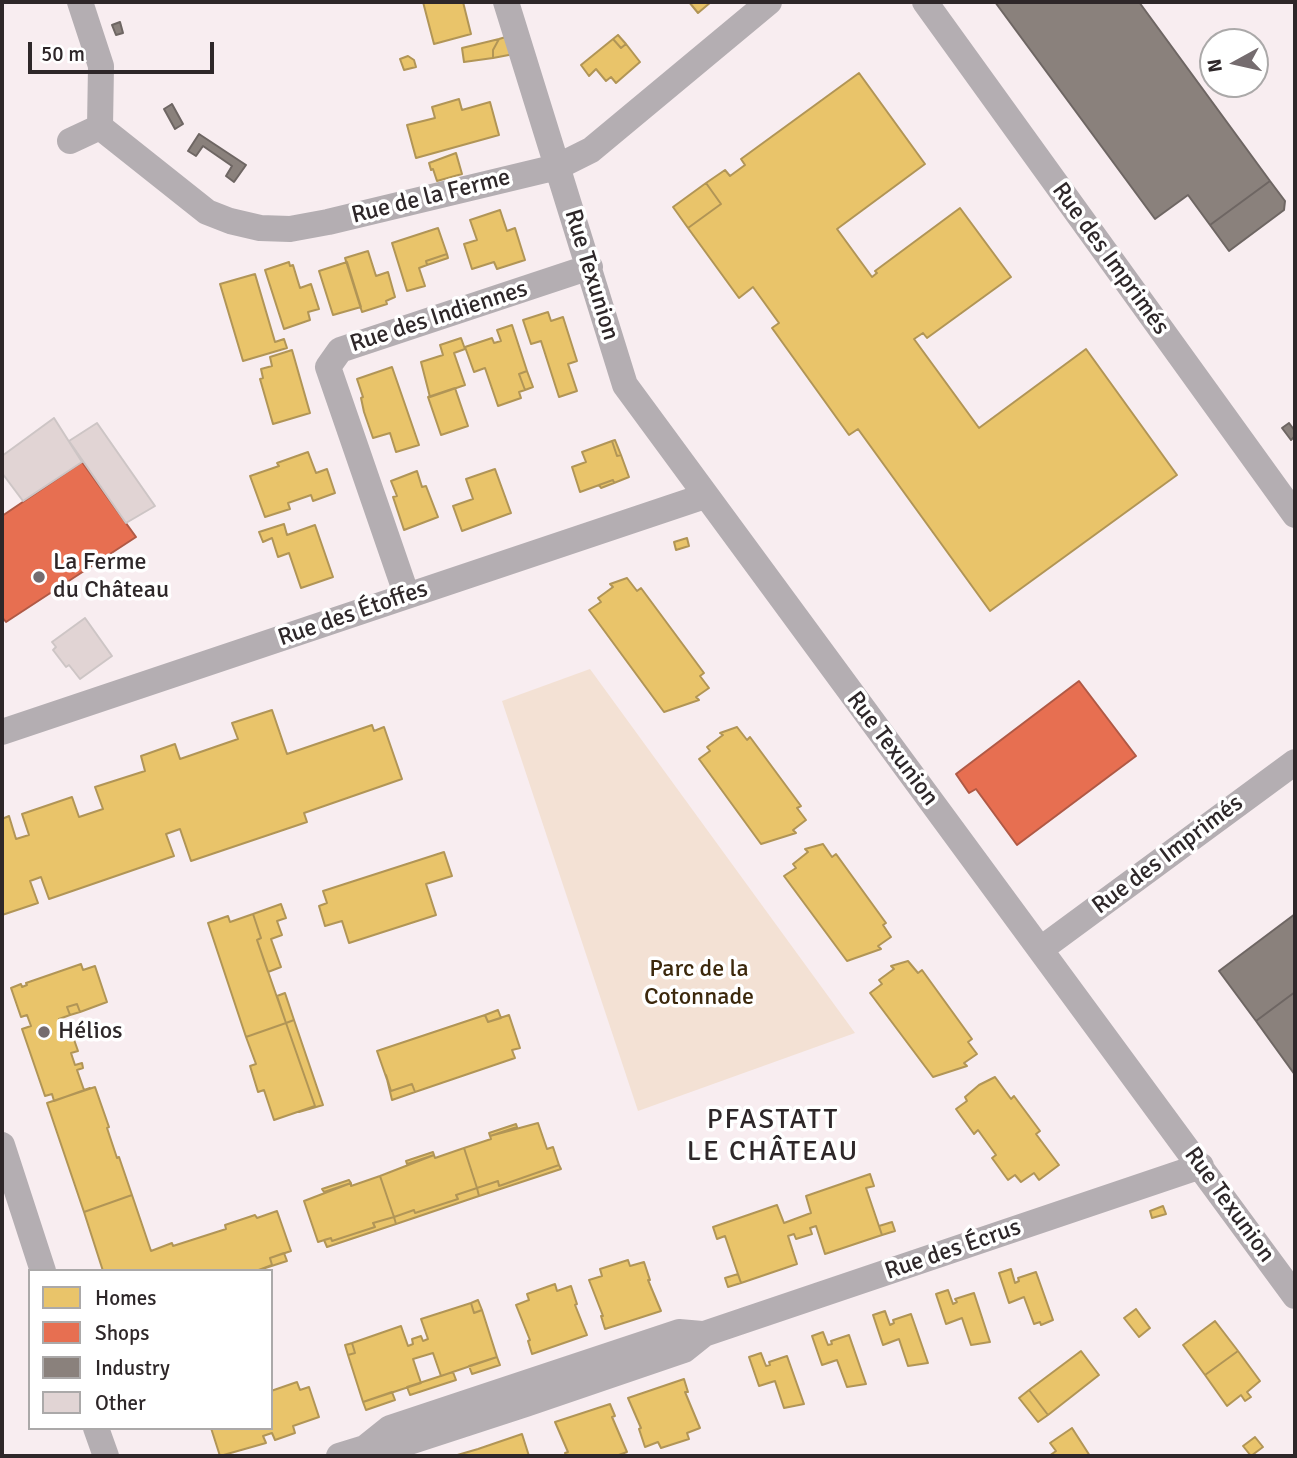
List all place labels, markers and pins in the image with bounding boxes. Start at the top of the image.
place label: La Ferme du Château [53,549,169,605]
marker: La Ferme du Château [31,569,47,585]
place label: Hélios [58,1018,123,1046]
marker: Hélios [36,1024,52,1040]

